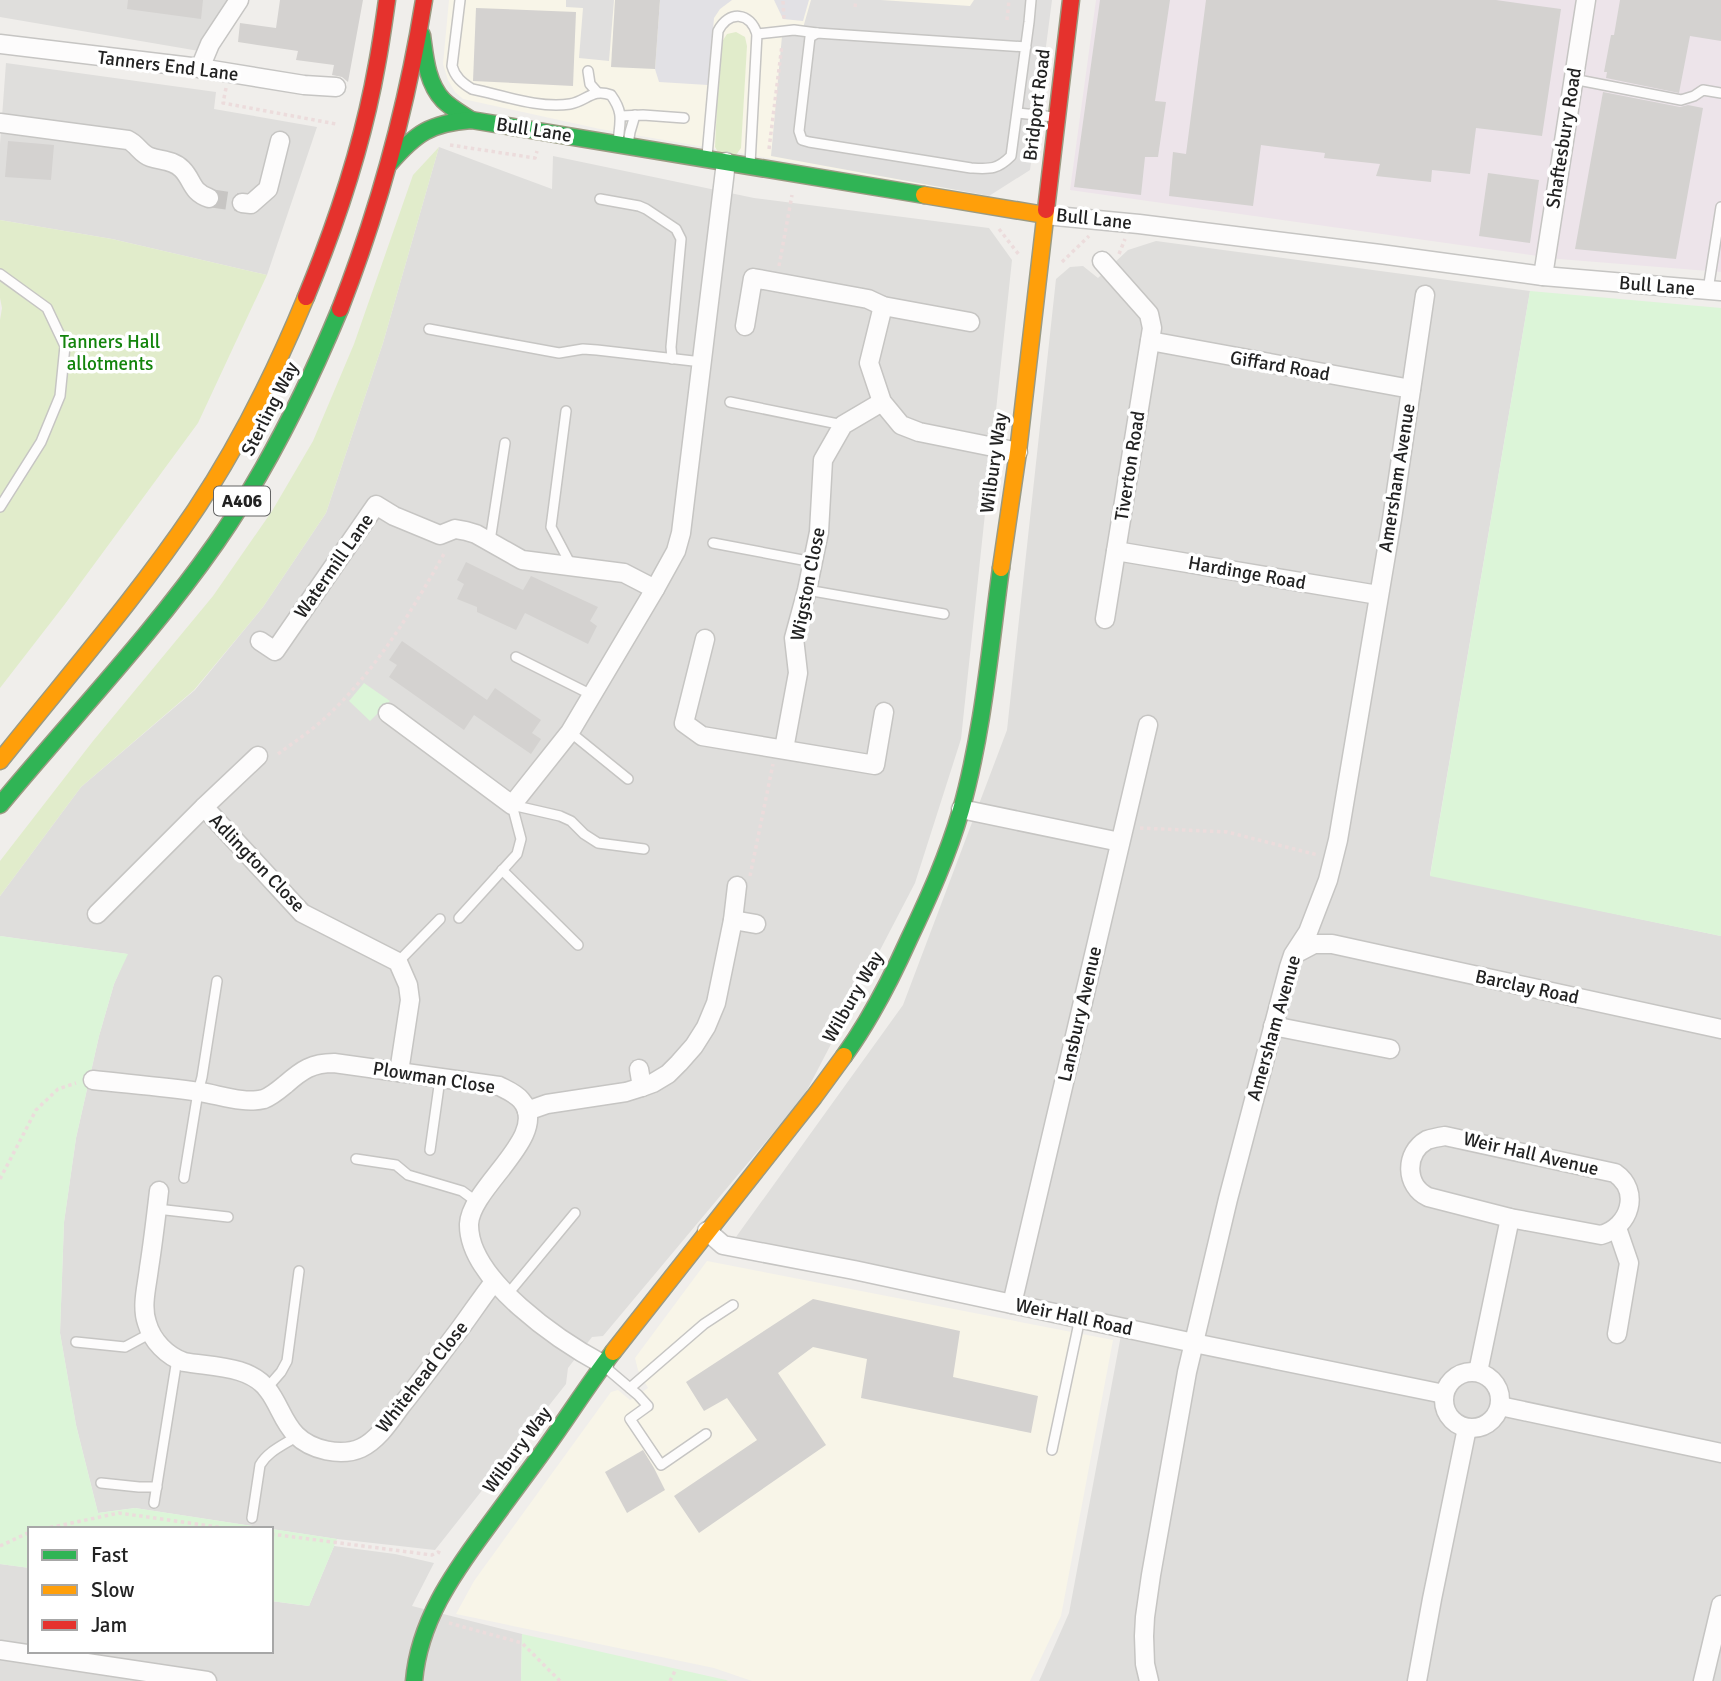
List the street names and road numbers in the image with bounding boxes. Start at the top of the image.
street label: Tanners End Lane [96,45,240,87]
street label: Bridport Road [1018,48,1056,162]
street label: Shaftesbury Road [1541,66,1587,210]
street label: Bull Lane [494,112,574,148]
street label: Bull Lane [1055,203,1133,235]
street label: Bull Lane [1618,271,1696,301]
street label: Giffard Road [1228,345,1332,387]
street label: Sterling Way [236,358,304,460]
street label: Amersham Avenue [1373,402,1421,554]
street label: Tiverton Road [1109,409,1151,523]
street label: Wilbury Way [975,411,1013,515]
road number: A406 [214,486,270,516]
street label: Watermill Lane [289,509,379,623]
street label: Wigston Close [785,525,831,643]
street label: Hardinge Road [1186,551,1308,595]
street label: Adlington Close [204,809,310,917]
street label: Lansbury Avenue [1053,944,1107,1084]
street label: Wilbury Way [817,947,889,1047]
street label: Amersham Avenue [1242,952,1306,1104]
street label: Barclay Road [1473,964,1581,1010]
street label: Plowman Close [371,1056,497,1100]
street label: Weir Hall Avenue [1461,1127,1601,1181]
street label: Weir Hall Road [1013,1293,1135,1341]
street label: Whitehead Close [371,1316,473,1438]
street label: Wilbury Way [477,1402,557,1498]

